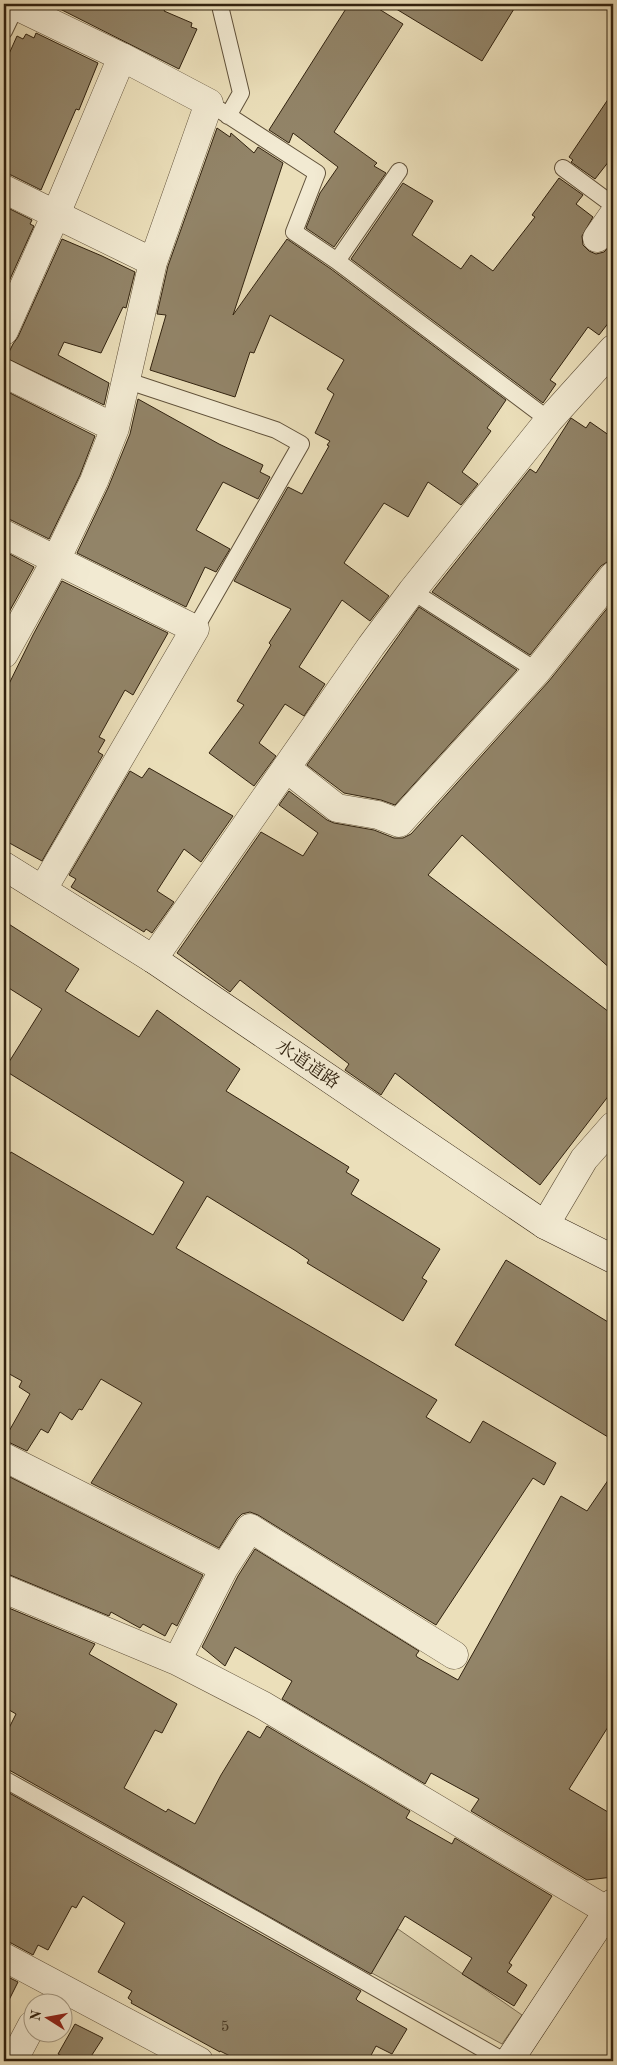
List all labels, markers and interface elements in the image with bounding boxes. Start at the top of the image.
street label: 水道道路 [273,1036,343,1092]
north arrow [22,1992,72,2042]
text: N [28,2009,44,2022]
house number: 5 [221,2020,229,2035]

